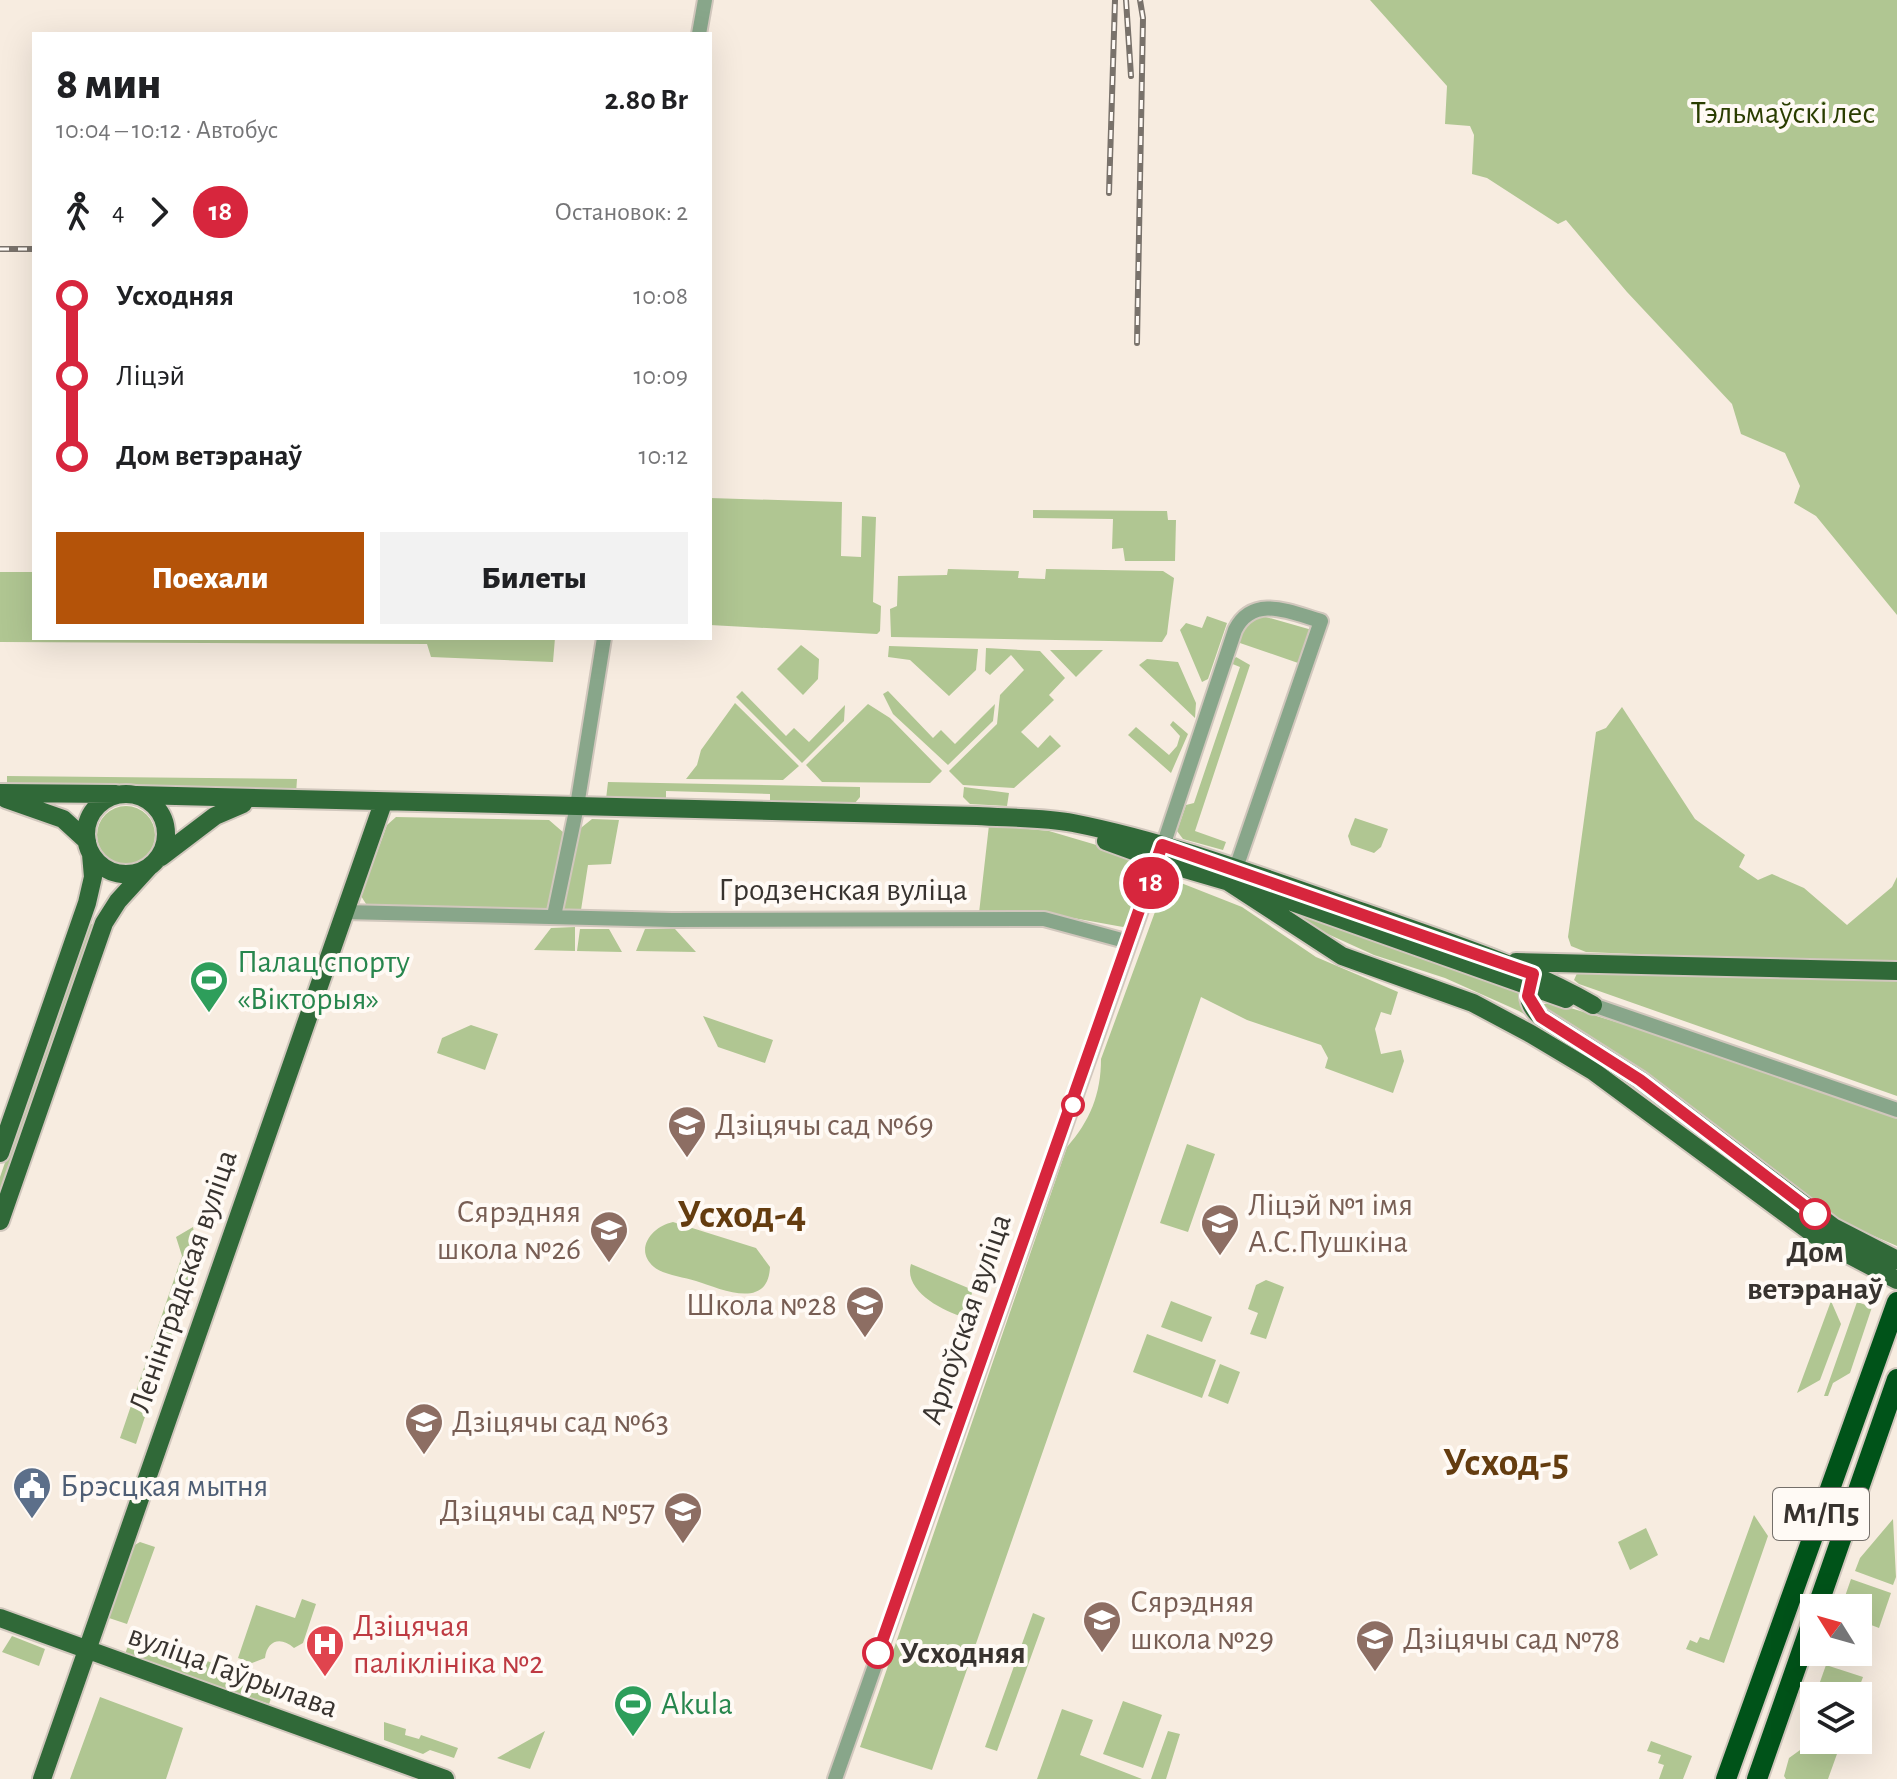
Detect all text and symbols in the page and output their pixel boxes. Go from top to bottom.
text: 8 мин [56,63,162,107]
text: 2.80 Br [604,85,688,115]
park label: Тэльмаўскі лес [1691,97,1875,129]
text: 10:04 – 10:12 · Автобус [56,117,278,143]
icon: walk [56,190,100,234]
icon: forward [137,190,181,234]
text: 18 [209,198,232,226]
text: 4 [112,199,125,225]
text: Остановок: 2 [554,199,688,225]
text: Усходняя [116,281,234,311]
text: 10:08 [633,283,688,309]
text: Ліцэй [116,361,185,391]
text: 10:09 [633,363,688,389]
text: Дом ветэранаў [116,441,302,471]
text: 10:12 [639,443,688,469]
button: Поехали [56,532,364,624]
button: Билеты [380,532,688,624]
line badge: 18 [1115,857,1187,909]
text: 18 [1139,869,1163,897]
street label: Гродзенская вуліца [718,874,968,906]
place label: Палац спорту «Вікторыя» [237,946,410,1015]
sports icon: Палац спорту «Вікторыя» [188,959,230,1014]
unlabelled marker [1062,1094,1084,1116]
school or university icon: Дзіцячы сад №69 [666,1104,708,1159]
place label: Дзіцячы сад №69 [715,1109,934,1141]
street label: Ленінградская вуліца [123,1146,243,1416]
place label: Ліцэй №1 імя А.С.Пушкіна [1248,1189,1413,1258]
district label: Усход-4 [678,1195,806,1235]
place label: Сярэдняя школа №26 [437,1196,581,1265]
marker: Дом ветэранаў [1800,1199,1830,1229]
school or university icon: Ліцэй №1 імя А.С.Пушкіна [1199,1202,1241,1257]
school or university icon: Сярэдняя школа №26 [588,1209,630,1264]
street label: Арлоўская вуліца [915,1210,1017,1428]
place label: Дом ветэранаў [1747,1236,1884,1305]
school or university icon: Школа №28 [844,1284,886,1339]
place label: Школа №28 [686,1289,837,1321]
school or university icon: Дзіцячы сад №63 [403,1401,445,1456]
place label: Дзіцячы сад №63 [452,1406,669,1438]
district label: Усход-5 [1443,1443,1569,1483]
public building icon: Брэсцкая мытня [11,1465,53,1520]
place label: Брэсцкая мытня [60,1470,268,1502]
road number: М1/П5 [1773,1488,1869,1540]
school or university icon: Дзіцячы сад №57 [662,1490,704,1545]
place label: Дзіцячы сад №57 [440,1495,655,1527]
place label: Сярэдняя школа №29 [1130,1586,1274,1655]
north arrow [1800,1594,1872,1666]
map controls [1800,1594,1872,1754]
school or university icon: Сярэдняя школа №29 [1081,1599,1123,1654]
place label: Дзіцячая паліклініка №2 [353,1610,544,1679]
street label: вуліца Гаўрылава [124,1618,342,1724]
school or university icon: Дзіцячы сад №78 [1354,1618,1396,1673]
hospital icon: Дзіцячая паліклініка №2 [304,1623,346,1678]
place label: Дзіцячы сад №78 [1403,1623,1620,1655]
place label: Усходняя [900,1637,1026,1669]
marker: Усходняя [863,1638,893,1668]
button: layers [1800,1682,1872,1754]
sports icon: Akula [612,1683,654,1738]
place label: Akula [661,1688,733,1720]

